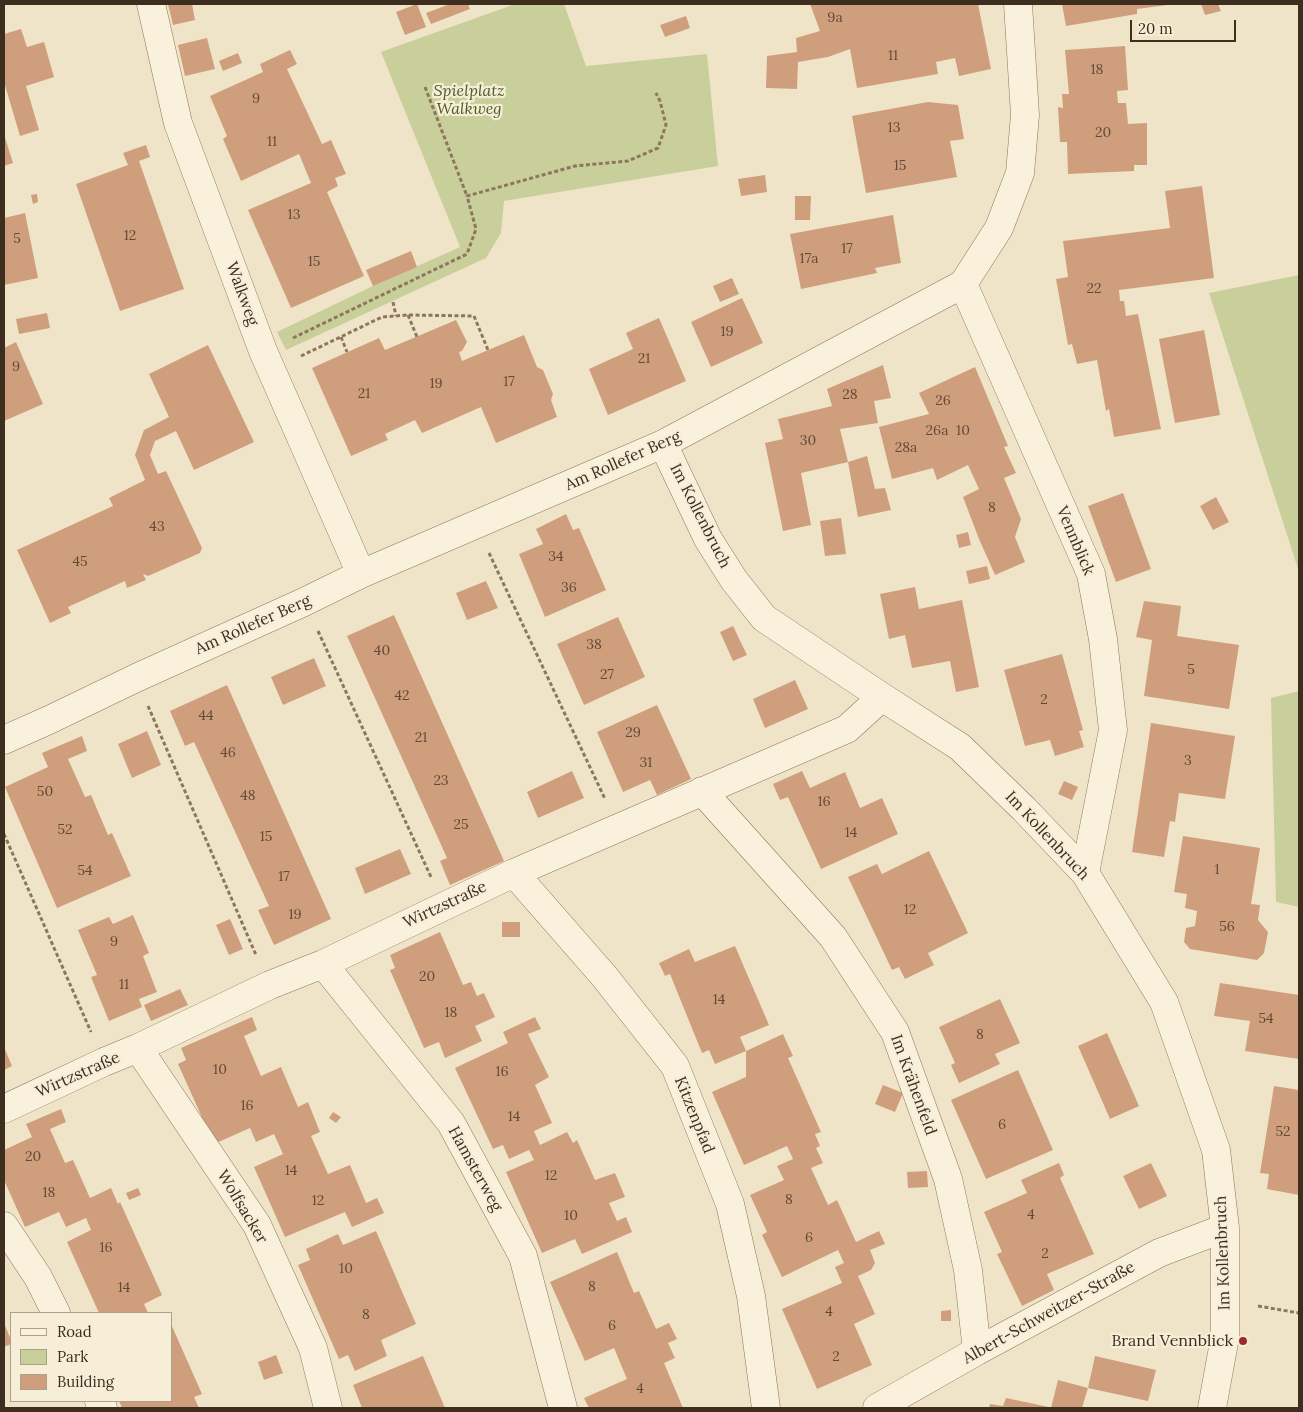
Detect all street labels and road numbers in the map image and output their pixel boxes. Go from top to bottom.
street label: Walkweg [222,259,262,329]
street label: Am Rollefer Berg [562,427,684,495]
street label: Im Kollenbruch [665,461,735,571]
street label: Vennblick [1052,504,1098,578]
street label: Am Rollefer Berg [192,591,314,659]
street label: Im Kollenbruch [1001,787,1093,885]
street label: Wirtzstraße [400,877,490,933]
street label: Im Krähenfeld [886,1032,940,1138]
street label: Wirtzstraße [33,1048,123,1102]
street label: Kitzenpfad [670,1074,718,1156]
street label: Hamsterweg [444,1123,506,1215]
street label: Wolfsacker [212,1167,272,1247]
street label: Im Kollenbruch [1211,1195,1235,1311]
street label: Albert-Schweitzer-Straße [960,1258,1138,1368]

